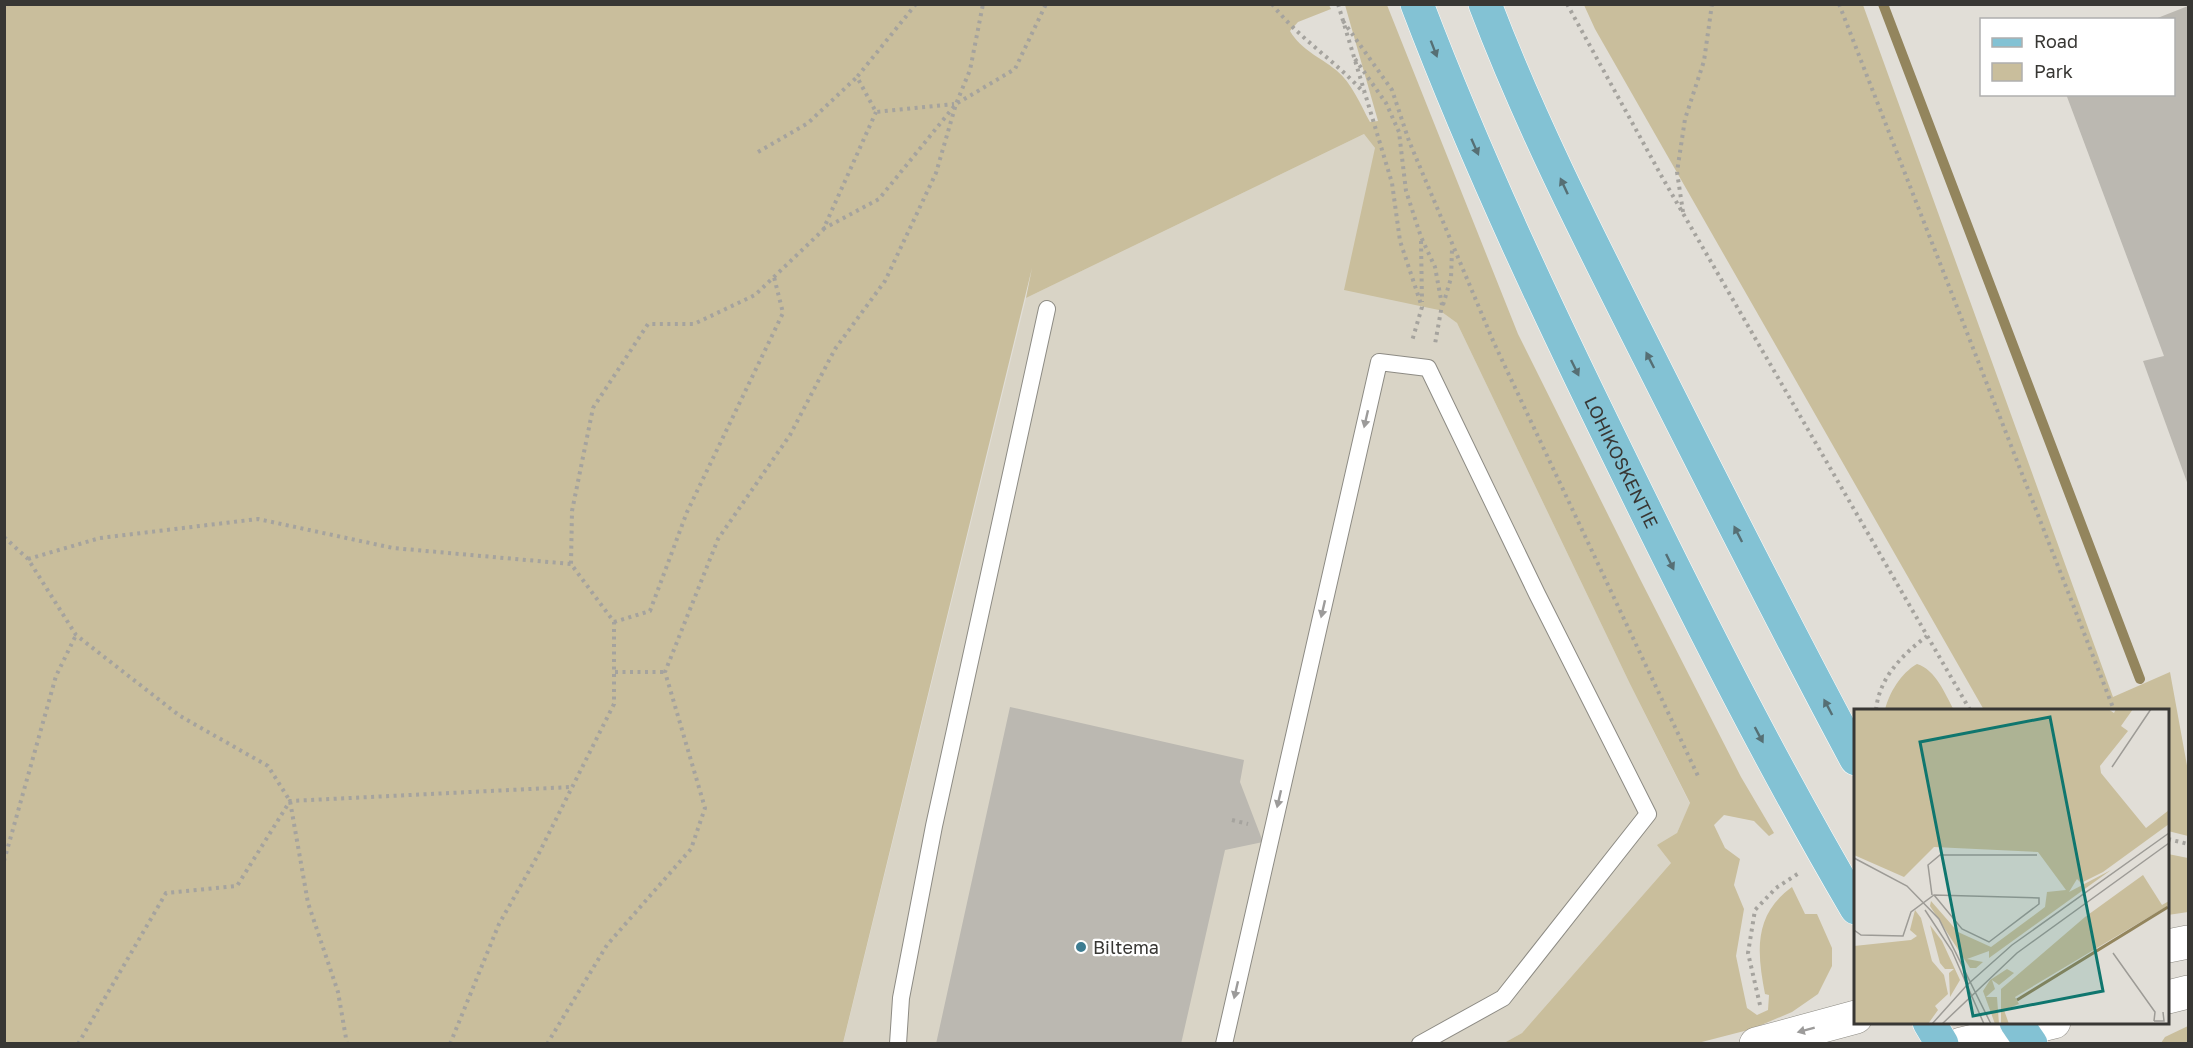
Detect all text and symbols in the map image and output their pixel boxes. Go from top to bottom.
legend [1980,18,2175,96]
text: Road [2034,30,2078,52]
one-way arrow [1430,40,1439,58]
text: Park [2034,60,2073,82]
one-way arrow [1470,138,1479,155]
one-way arrow [1559,177,1568,194]
one-way arrow [1646,352,1655,369]
one-way arrow [1570,359,1580,376]
street label: LOHIKOSKENTIE [1580,393,1663,532]
one-way arrow [1361,410,1370,429]
one-way arrow [1733,526,1743,543]
one-way arrow [1666,553,1675,570]
one-way arrow [1317,600,1327,619]
one-way arrow [1823,699,1833,716]
inset map [1854,709,2169,1024]
one-way arrow [1754,727,1764,744]
one-way arrow [1274,790,1284,809]
place label: Biltema [1093,936,1159,958]
marker: Biltema [1074,940,1088,954]
one-way arrow [1230,980,1240,999]
one-way arrow [1796,1026,1815,1036]

